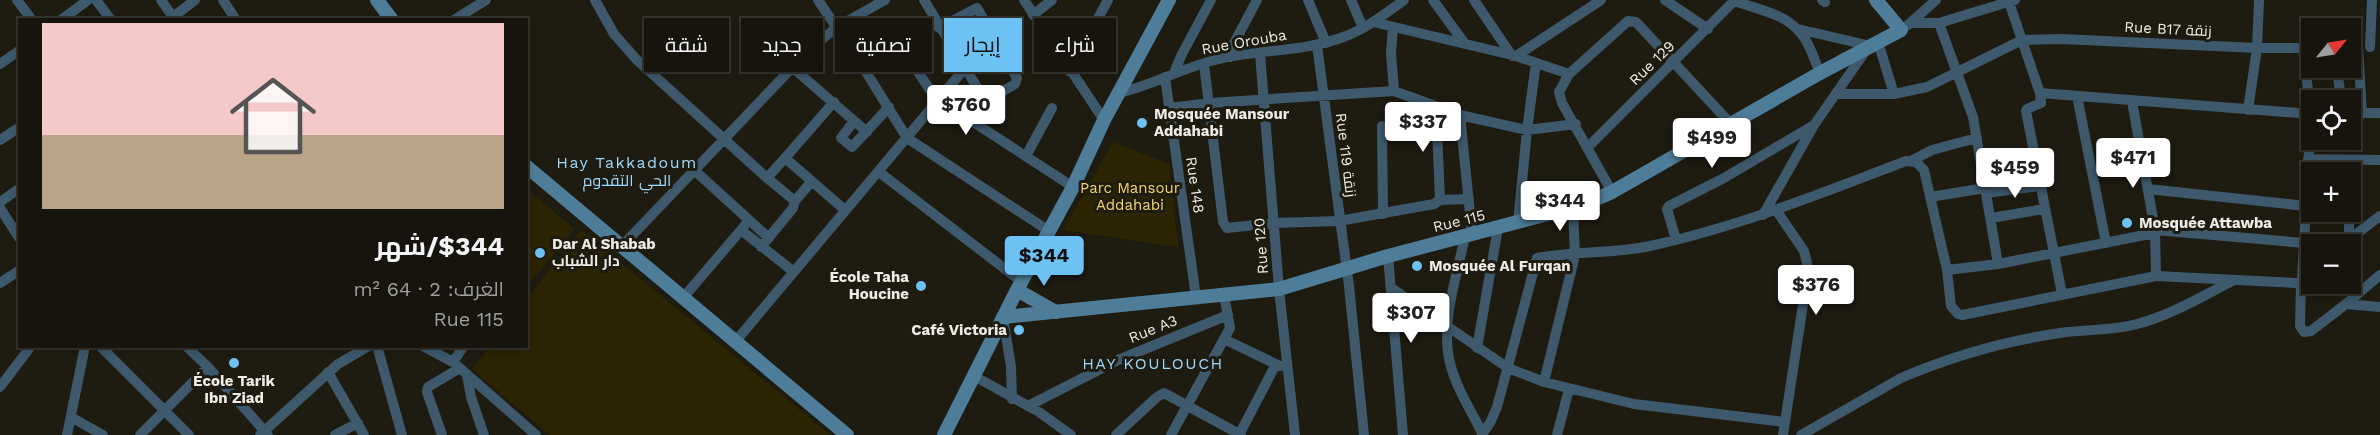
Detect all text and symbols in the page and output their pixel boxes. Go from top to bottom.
chip: شقة [644,18,729,72]
chip: جديد [741,18,823,72]
chip: تصفية [835,18,932,72]
chip: إيجار [944,18,1022,72]
chip: شراء [1034,18,1116,72]
street label: Rue B17 زنقة [2124,18,2212,40]
north arrow [2301,18,2361,78]
map controls [2301,18,2361,294]
street label: Rue Orouba [1200,26,1288,58]
street label: Rue 129 [1625,37,1679,89]
icon: home [219,62,327,170]
pin: $760 [930,85,1002,136]
button: locate [2301,90,2361,150]
text: $760 [941,92,991,116]
pin: $337 [1387,102,1459,153]
place label: Mosquée Mansour Addahabi [1154,105,1290,140]
text: $337 [1399,109,1447,133]
street label: Rue 119 زنقة [1332,112,1360,198]
marker: Mosquée Mansour Addahabi [1135,116,1149,130]
pin: $499 [1676,118,1748,169]
text: $499 [1687,125,1737,149]
pin: $471 [2097,138,2169,189]
text: $471 [2110,145,2156,169]
pin: $459 [1979,148,2051,199]
district label: Hay Takkadoum الحي التقدوم [556,153,698,194]
text: $459 [1990,155,2040,179]
street label: Rue 148 [1182,156,1208,214]
button: + [2301,162,2361,222]
park label: Parc Mansour Addahabi [1080,179,1180,214]
pin: $344 [1524,181,1596,232]
text: $344 [1535,188,1585,212]
street label: Rue 115 [1431,206,1487,236]
place label: Mosquée Attawba [2139,214,2272,232]
marker: Mosquée Attawba [2120,216,2134,230]
street label: Rue 120 [1250,217,1272,275]
text: $344/شهر [375,231,504,261]
button: − [2301,234,2361,294]
place label: Dar Al Shabab دار الشباب [552,235,656,270]
pin: $344 [1008,236,1080,287]
text: $344 [1019,243,1069,267]
marker: Dar Al Shabab دار الشباب [533,246,547,260]
place label: Mosquée Al Furqan [1429,257,1571,275]
marker: Mosquée Al Furqan [1410,259,1424,273]
pin: $376 [1780,265,1852,316]
place label: École Taha Houcine [829,268,909,303]
text: $376 [1792,272,1840,296]
text: الغرف: 2 · 64 m² [354,277,504,301]
marker: École Taha Houcine [914,279,928,293]
pin: $307 [1375,293,1447,344]
text: $307 [1386,300,1436,324]
text: Rue 115 [433,307,504,331]
street label: Rue A3 [1126,311,1180,347]
place label: Café Victoria [911,321,1007,339]
marker: Café Victoria [1012,323,1026,337]
district label: HAY KOULOUCH [1082,354,1224,373]
marker: École Tarik Ibn Ziad [227,356,241,370]
place label: École Tarik Ibn Ziad [193,372,276,407]

